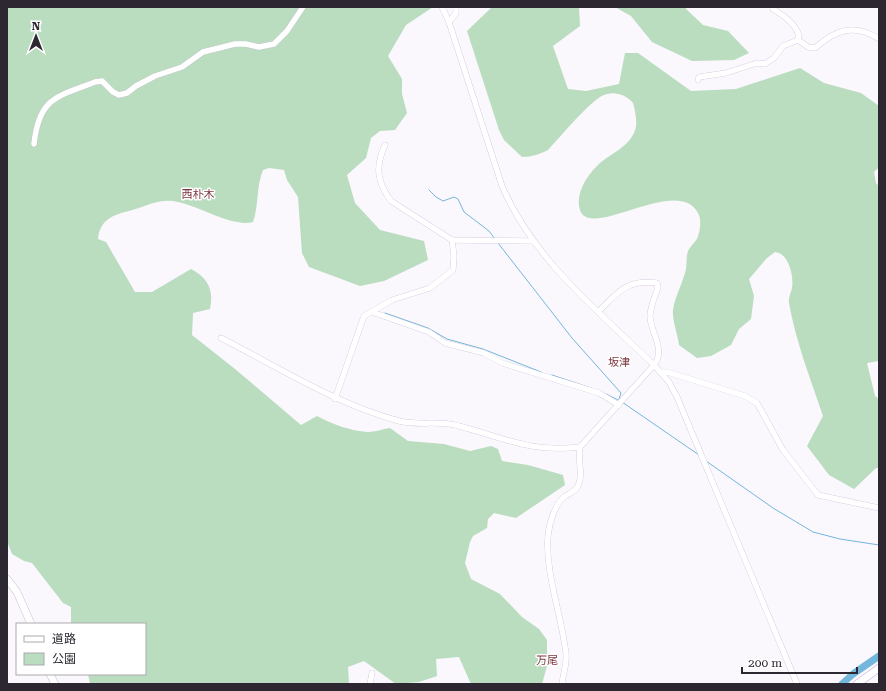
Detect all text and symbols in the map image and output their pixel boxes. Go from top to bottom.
north arrow [16,16,56,56]
text: N [32,20,41,33]
district label: 西朴木 [182,188,215,201]
district label: 坂津 [608,356,630,369]
legend [16,623,146,675]
text: 道路 [52,632,76,646]
scale bar [742,649,857,675]
text: 公園 [52,652,76,666]
district label: 万尾 [536,654,558,667]
text: 200 m [748,656,782,670]

